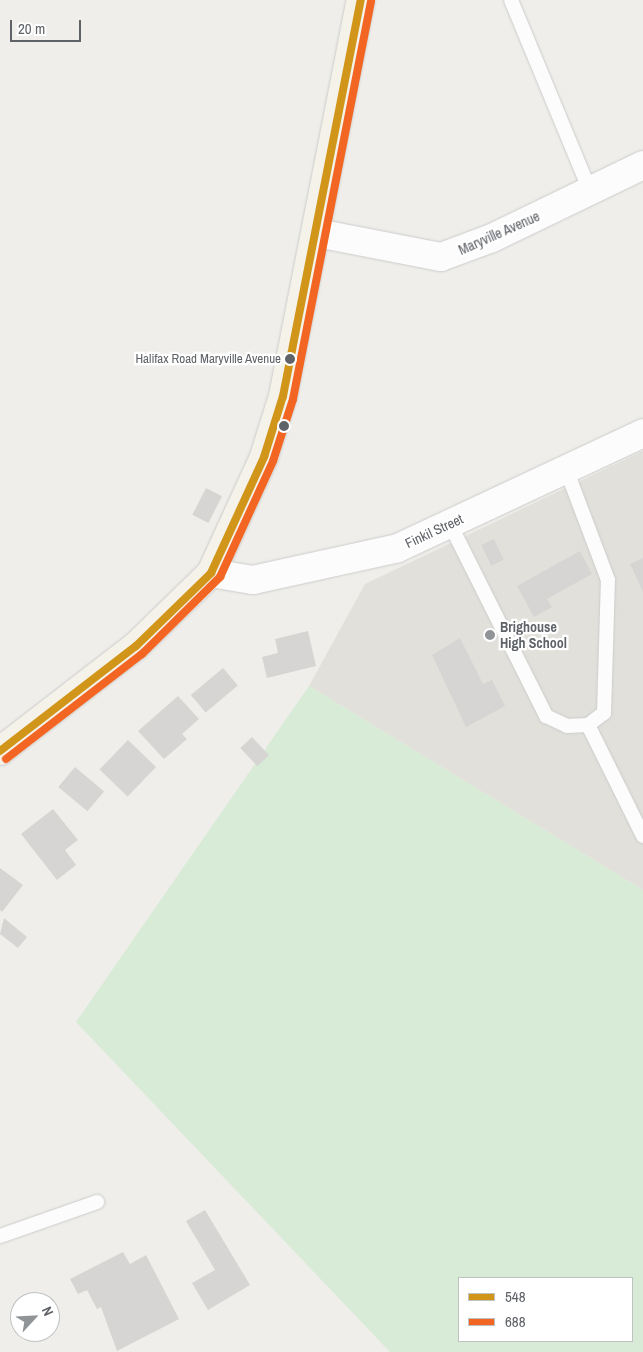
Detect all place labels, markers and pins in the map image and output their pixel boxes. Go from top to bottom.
place label: Halifax Road Maryville Avenue [135,351,281,367]
marker: Halifax Road Maryville Avenue [285,354,295,364]
unlabelled marker [279,421,289,431]
place label: Brighouse High School [500,619,567,652]
marker: Brighouse High School [484,629,496,641]

